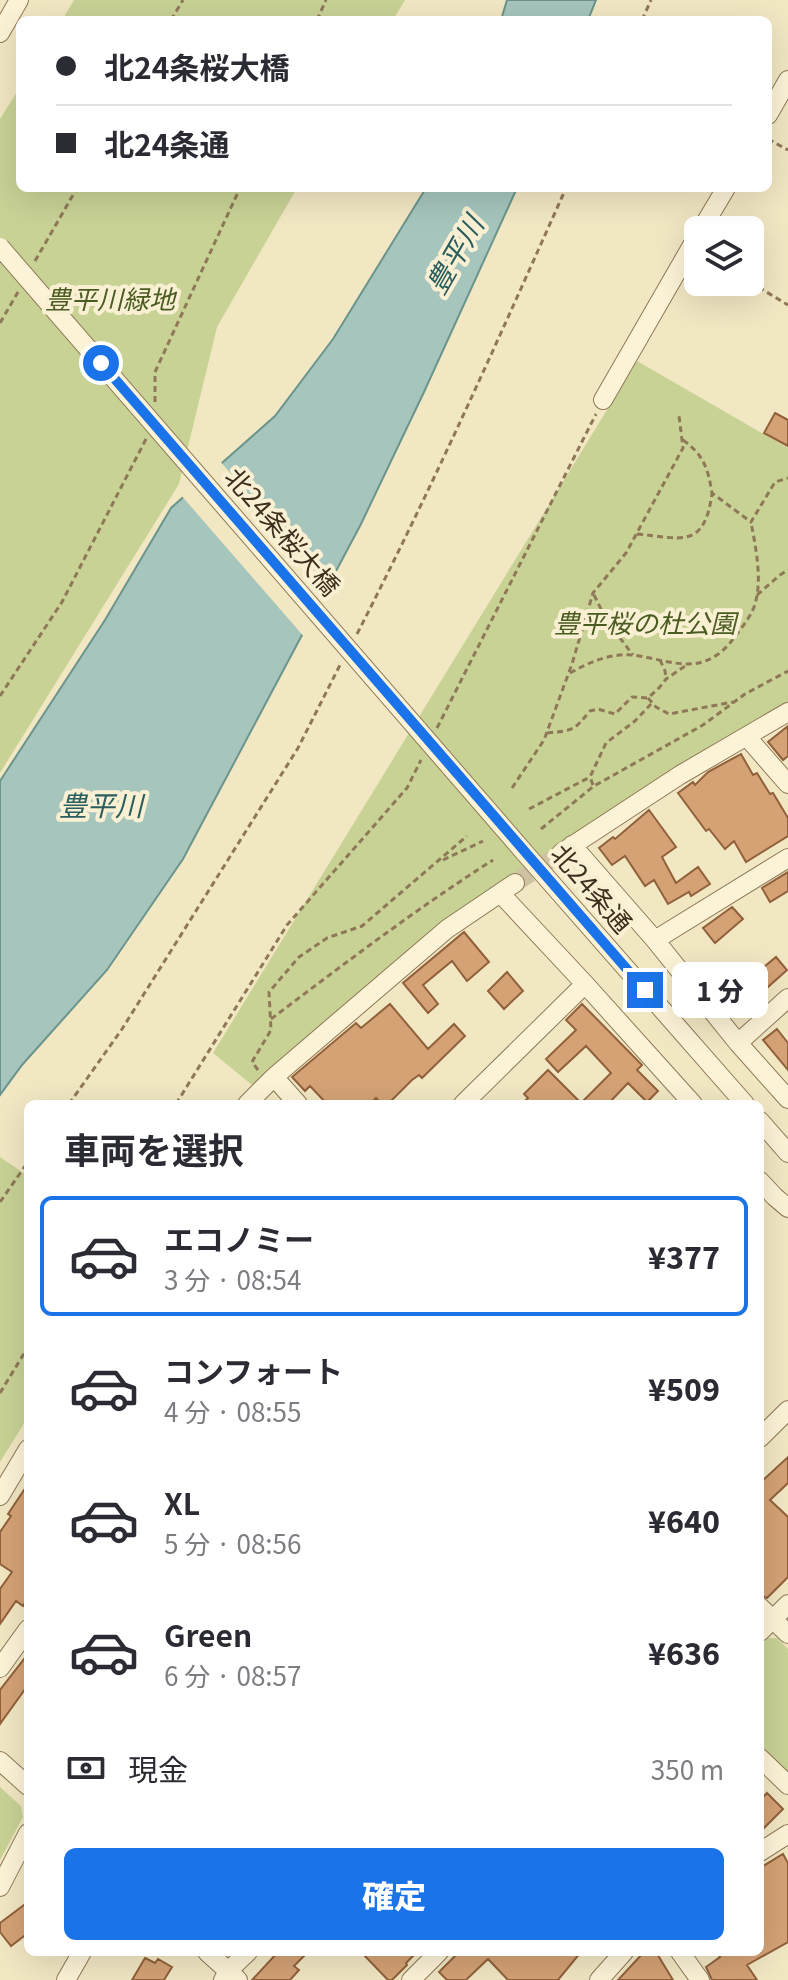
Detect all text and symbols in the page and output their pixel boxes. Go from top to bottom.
text: 北24条桜大橋 [104,44,289,88]
text: 北24条通 [104,121,229,165]
water label: 豊平川 [415,205,493,300]
map controls [684,216,764,296]
button: layers [684,216,764,296]
park label: 豊平川緑地 [45,279,178,316]
route start [83,345,119,381]
street label: 北24条桜大橋 [218,458,350,602]
park label: 豊平桜の杜公園 [554,603,740,640]
water label: 豊平川 [59,784,146,824]
street label: 北24条通 [544,835,642,940]
callout: 1 分 [673,962,769,1018]
text: 1 分 [696,971,744,1008]
route end [627,972,663,1008]
text: 車両を選択 [64,1122,244,1174]
text: エコノミー [164,1216,314,1260]
icon: car [68,1220,140,1292]
text: ¥377 [648,1234,720,1278]
text: 3 分 · 08:54 [164,1260,301,1297]
text: コンフォート [164,1348,343,1392]
icon: car [68,1352,140,1424]
text: ¥509 [648,1366,720,1410]
text: 4 分 · 08:55 [164,1392,301,1429]
text: XL [164,1480,200,1524]
icon: car [68,1484,140,1556]
text: ¥640 [648,1498,720,1542]
text: 5 分 · 08:56 [164,1524,301,1561]
text: Green [164,1612,252,1656]
icon: car [68,1616,140,1688]
text: ¥636 [648,1630,720,1674]
text: 6 分 · 08:57 [164,1656,301,1693]
icon: cash [64,1746,108,1790]
text: 現金 [128,1746,188,1790]
text: 350 m [651,1750,724,1787]
button: 確定 [64,1848,724,1940]

